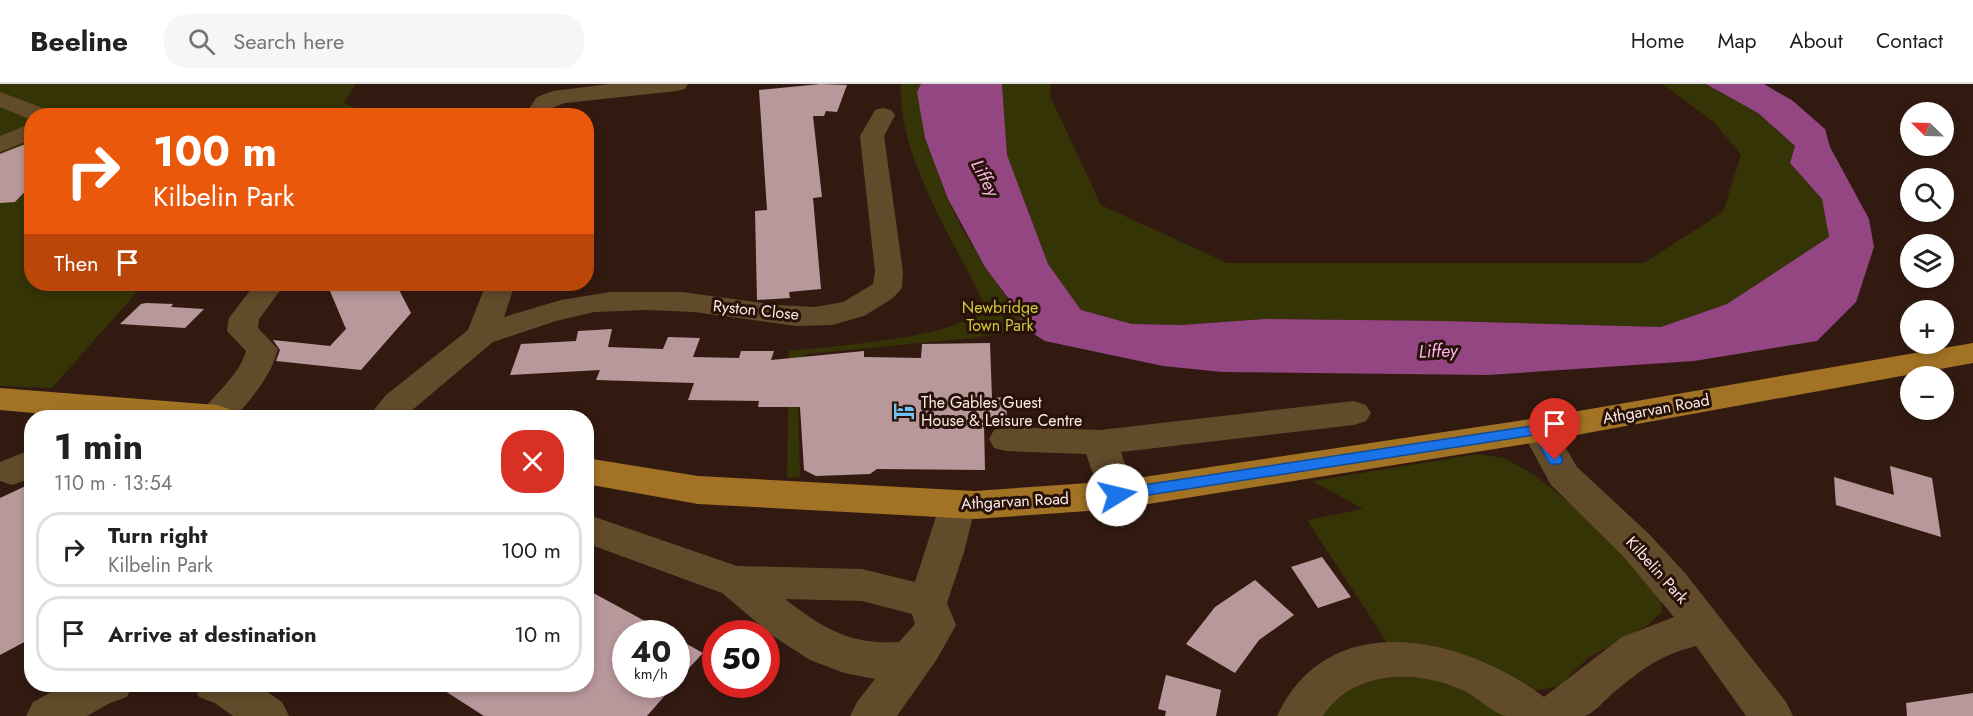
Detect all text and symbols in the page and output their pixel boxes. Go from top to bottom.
search box [164,14,584,68]
text: Beeline [30,21,128,62]
icon: search [185,25,218,58]
text: Search here [233,25,344,57]
text: Home [1631,26,1684,56]
text: Map [1717,26,1757,56]
text: About [1790,26,1843,56]
text: Contact [1876,26,1943,56]
north arrow [1900,102,1954,156]
map controls [1900,102,1954,420]
text: 100 m [153,121,277,182]
icon: right [54,132,132,210]
water label: Liffey [964,155,1006,202]
button: search [1900,168,1954,222]
text: Kilbelin Park [153,177,294,216]
button: layers [1900,234,1954,288]
icon: arrive [111,246,144,279]
text: Then [54,247,99,279]
street label: Ryston Close [712,294,800,326]
park label: Newbridge Town Park [962,296,1038,337]
button: + [1900,300,1954,354]
water label: Liffey [1418,337,1459,365]
button: − [1900,366,1954,420]
street label: Athgarvan Road [1601,388,1711,430]
place label: The Gables Guest House & Leisure Centre [921,391,1082,432]
pin [1529,398,1580,460]
hotel icon: The Gables Guest House & Leisure Centre [892,399,916,423]
icon: arrive [1538,407,1571,440]
text: 1 min [54,420,143,472]
button: close [501,430,564,493]
position arrow [1085,463,1149,527]
text: 110 m · 13:54 [54,469,172,498]
street label: Athgarvan Road [960,487,1070,515]
text: Turn right [108,519,208,551]
street label: Kilbelin Park [1620,531,1694,610]
icon: right [57,533,90,566]
text: 100 m [501,534,561,566]
text: Kilbelin Park [108,551,213,580]
icon: arrive [57,617,90,650]
text: Arrive at destination [108,618,317,650]
text: 10 m [514,618,561,650]
speed limit sign: 50 [702,620,780,698]
text: 40 [631,630,671,673]
text: km/h [634,663,668,685]

